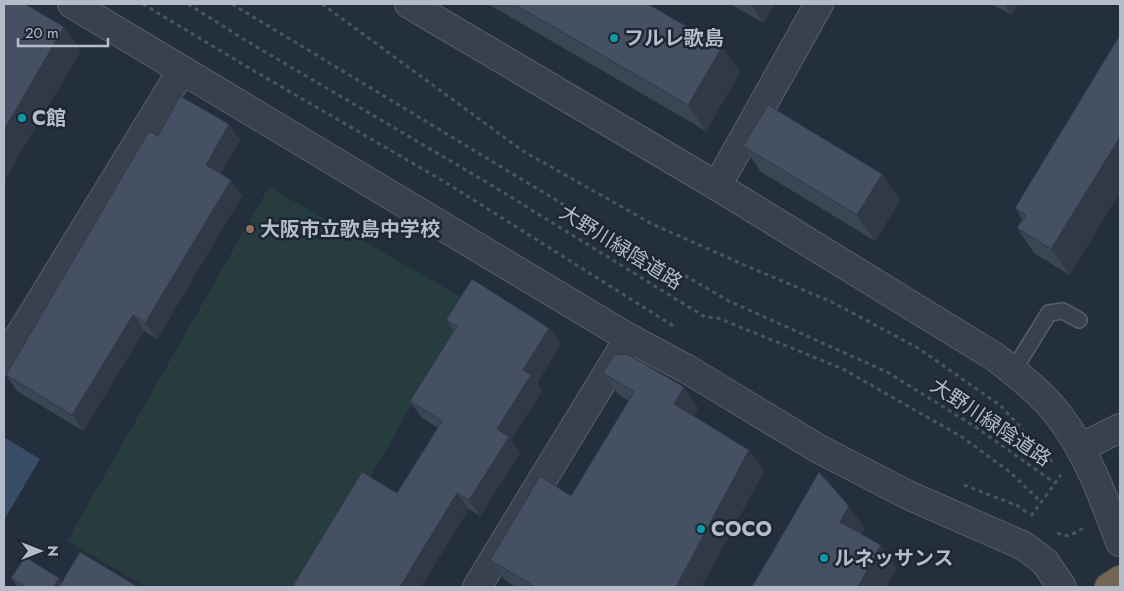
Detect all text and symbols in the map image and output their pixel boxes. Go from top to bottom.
scale bar [18,15,108,47]
text: 20 m [25,22,59,44]
place label: フルレ歌島 [624,24,724,53]
marker: フルレ歌島 [608,32,620,44]
place label: C館 [32,104,66,133]
marker: C館 [16,112,28,124]
street label: 大野川緑陰道路 [554,198,688,297]
place label: 大阪市立歌島中学校 [260,215,440,244]
marker: 大阪市立歌島中学校 [244,223,256,235]
street label: 大野川緑陰道路 [925,371,1057,474]
place label: COCO [711,515,772,544]
marker: COCO [695,523,707,535]
north arrow [15,526,65,576]
place label: ルネッサンス [834,544,954,573]
text: N [43,545,63,557]
marker: ルネッサンス [818,552,830,564]

